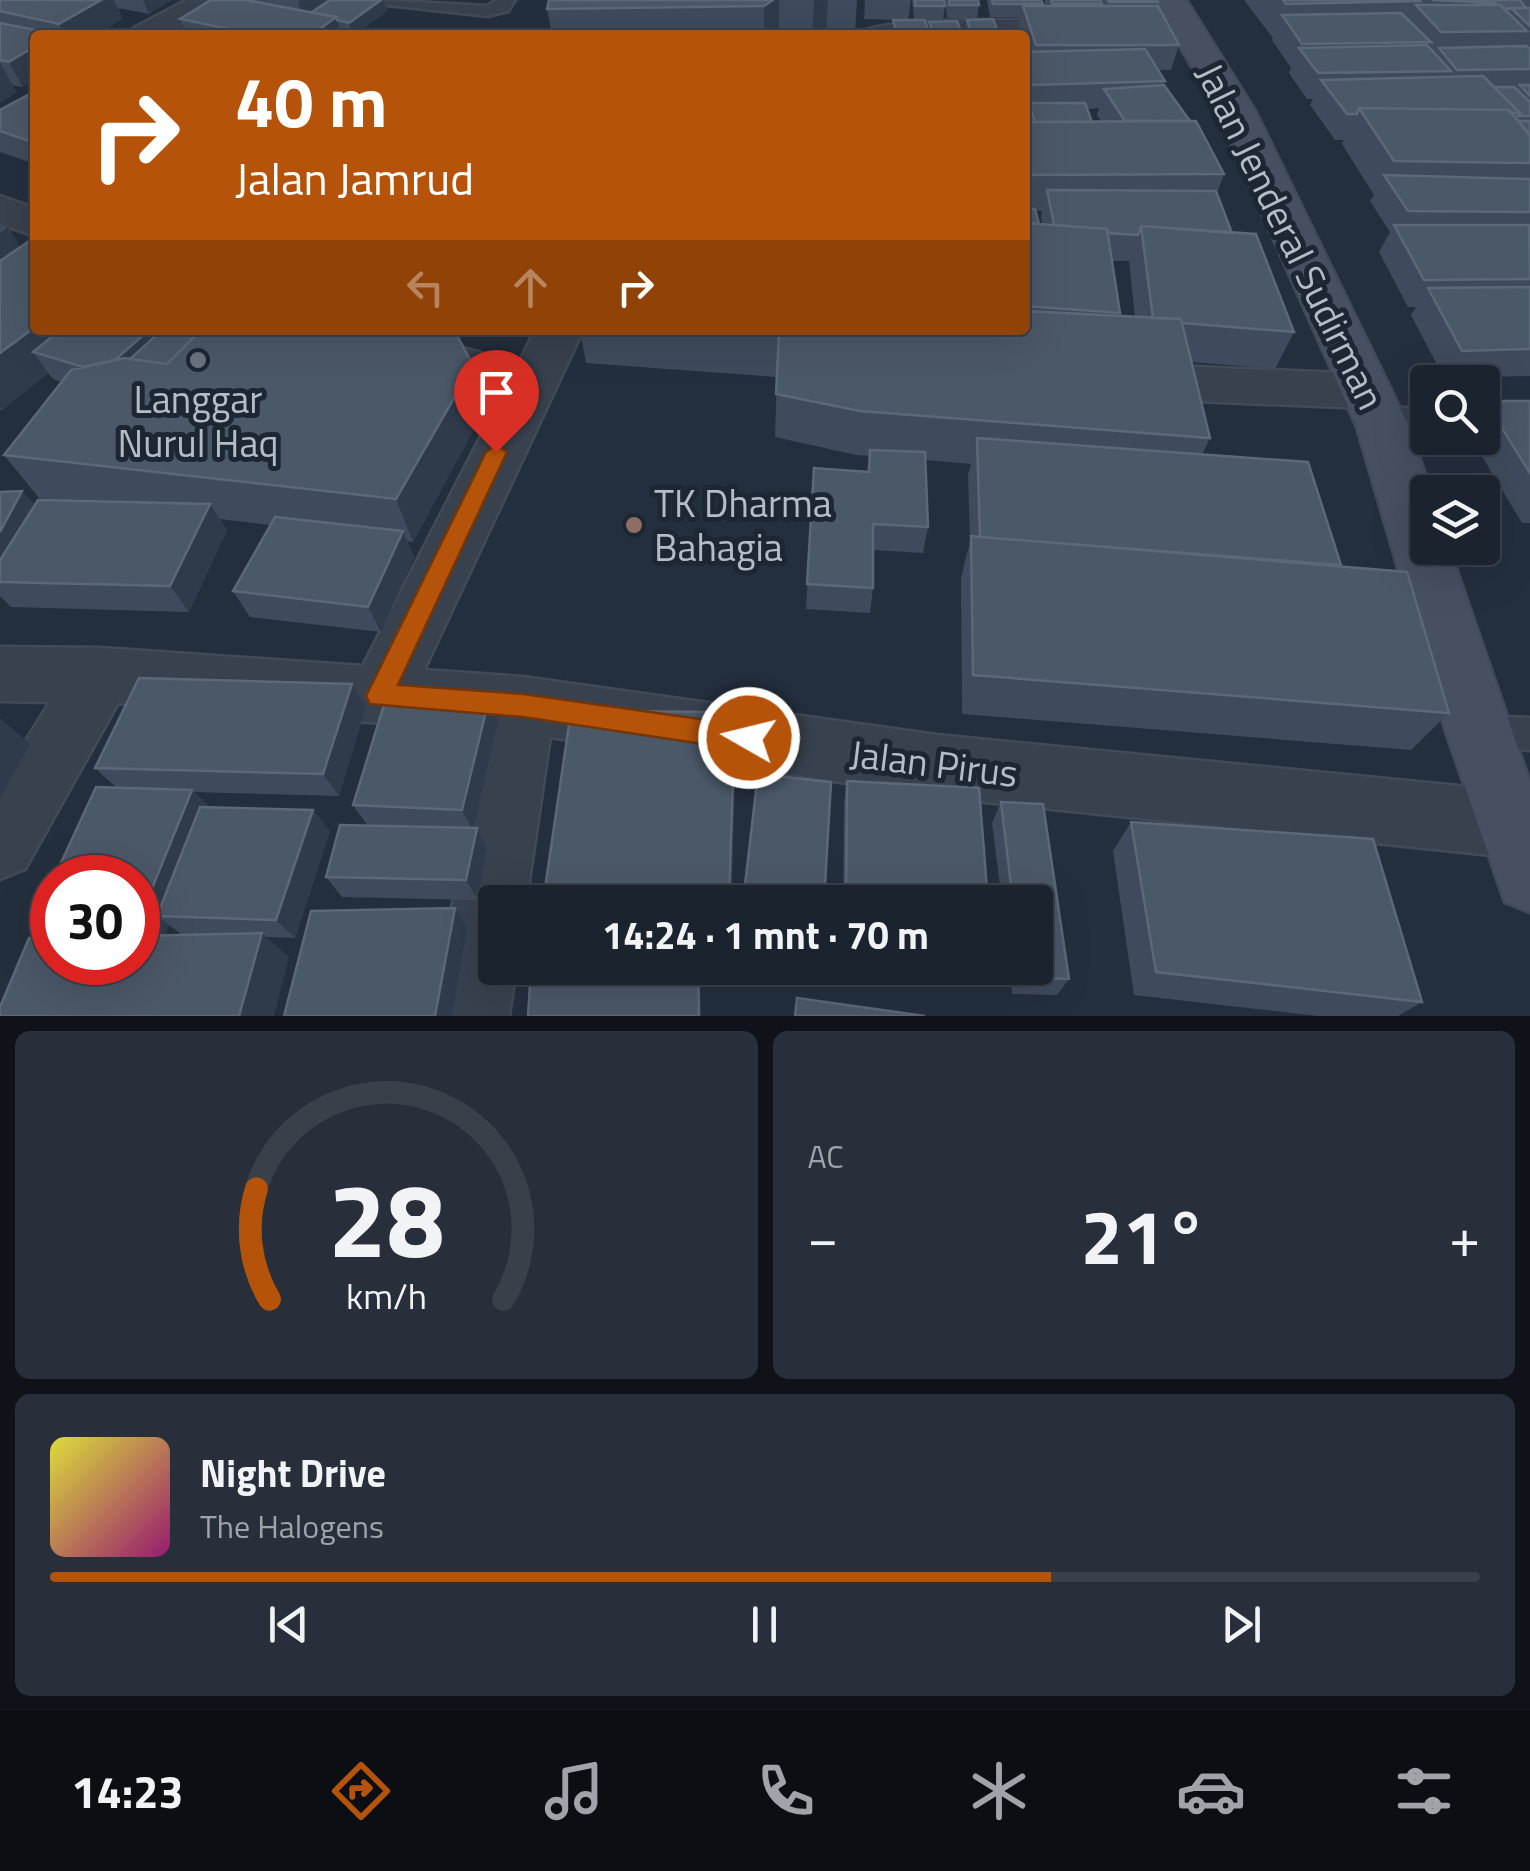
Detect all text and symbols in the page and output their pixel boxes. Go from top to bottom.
text: 40 m [235,48,388,154]
street label: Jalan Jenderal Sudirman [1182,53,1400,419]
icon: right [70,70,200,200]
text: Jalan Jamrud [235,144,474,212]
icon: left [398,260,453,315]
icon: ahead [503,260,558,315]
icon: right [608,260,663,315]
marker: Langgar Nurul Haq [187,349,209,371]
pin [454,350,539,453]
icon: arrive [469,365,524,420]
map controls [1410,365,1500,565]
button: search [1410,365,1500,455]
place label: Langgar Nurul Haq [117,370,279,472]
place label: TK Dharma Bahagia [654,474,832,576]
button: layers [1410,475,1500,565]
marker: TK Dharma Bahagia [623,514,645,536]
position arrow [697,686,801,790]
street label: Jalan Pirus [847,724,1021,802]
speed limit sign: 30 [30,855,160,985]
text: 14:24 · 1 mnt · 70 m [602,906,929,964]
text: AC [808,1132,844,1180]
text: 28 [328,1139,444,1297]
text: 21° [1081,1179,1207,1293]
text: − [808,1195,838,1278]
text: + [1449,1195,1480,1278]
text: km/h [346,1268,427,1323]
text: Night Drive [200,1444,386,1502]
text: The Halogens [200,1502,384,1550]
icon: previous [261,1597,316,1652]
icon: pause [737,1597,792,1652]
icon: next [1214,1597,1269,1652]
icon: directions [326,1756,396,1826]
icon: music [539,1756,609,1826]
icon: phone [751,1756,821,1826]
icon: climate [964,1756,1034,1826]
icon: car [1176,1756,1246,1826]
icon: filters [1389,1756,1459,1826]
text: 14:23 [71,1757,184,1825]

